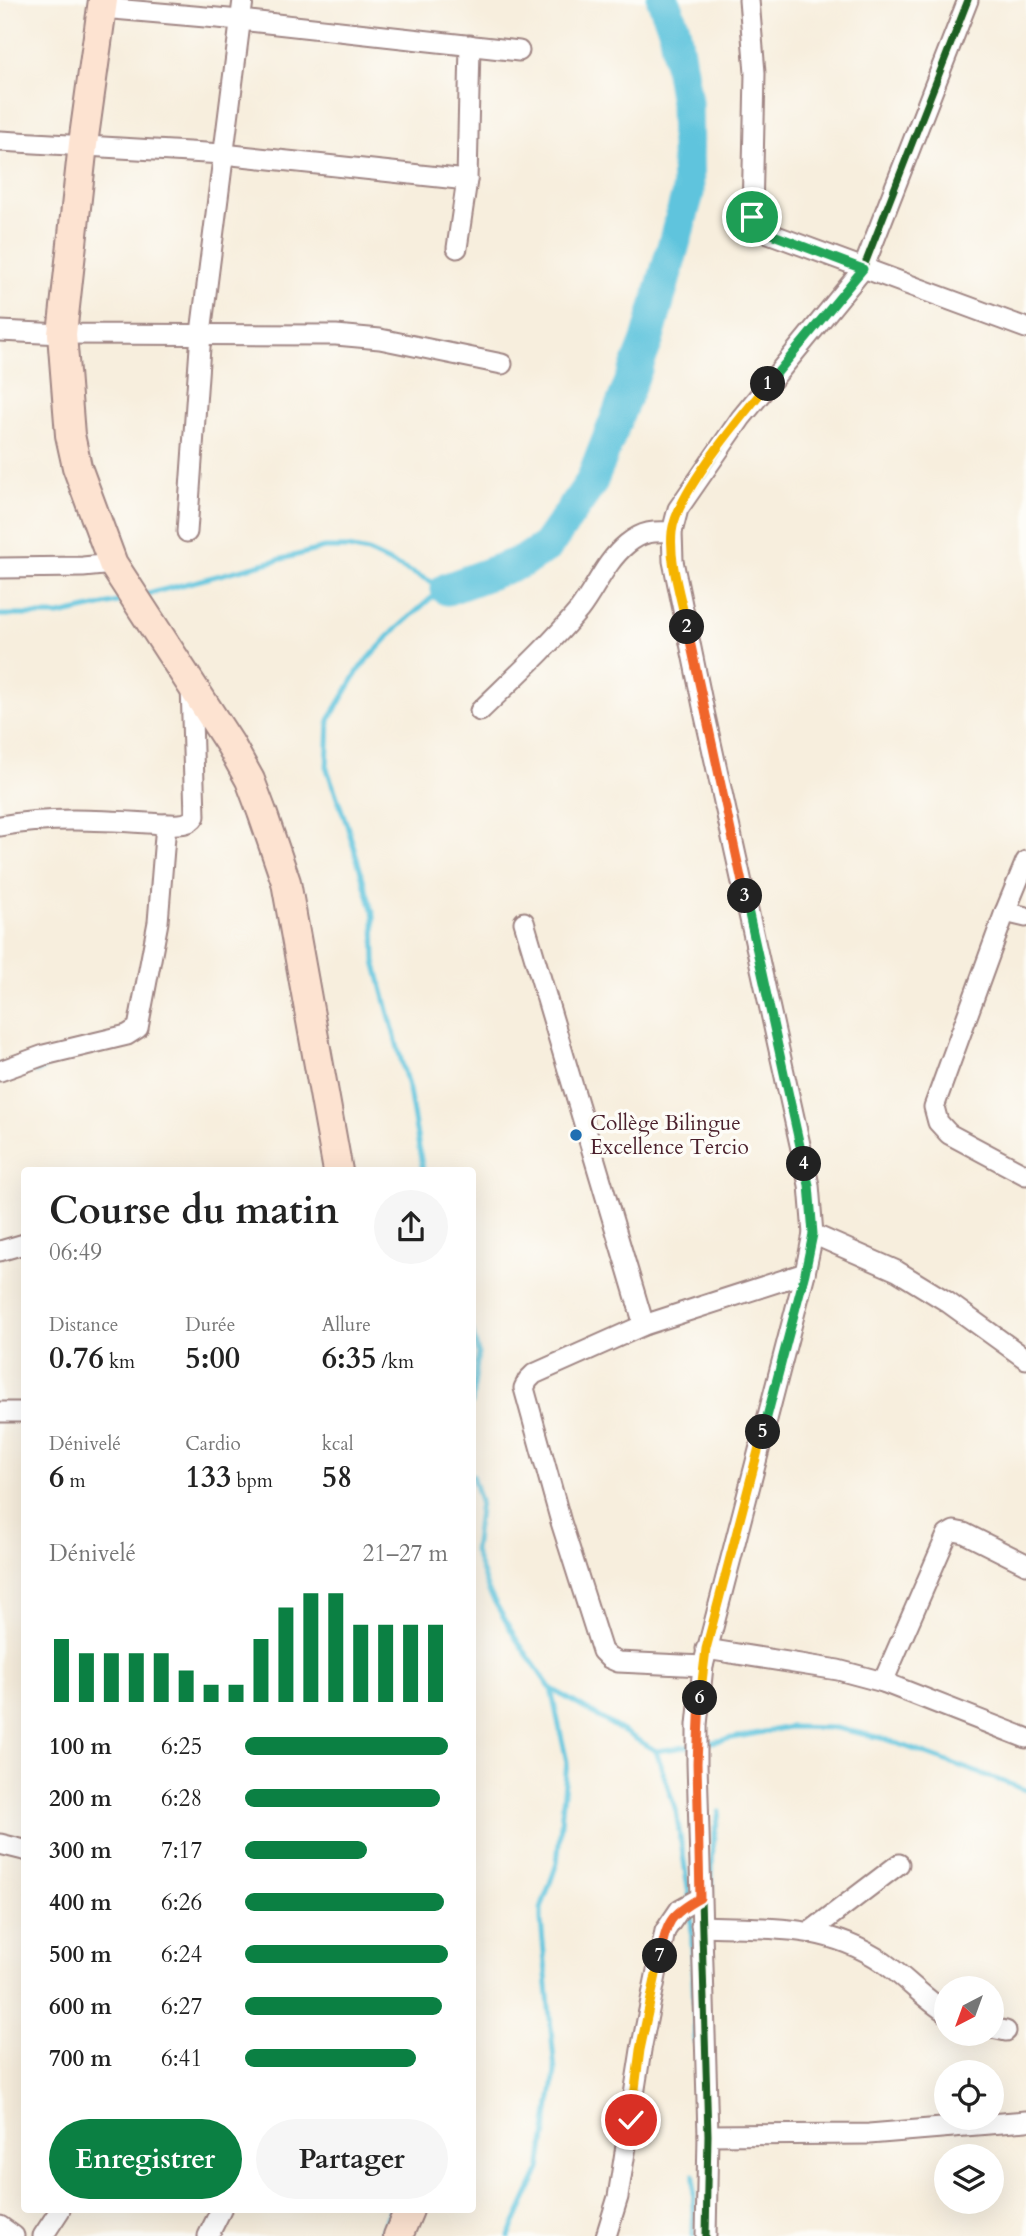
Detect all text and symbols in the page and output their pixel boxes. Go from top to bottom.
pin [722,187,782,247]
icon: arrive [733,198,771,236]
pin: 1 [750,366,786,402]
text: 1 [763,370,772,396]
pin: 2 [670,610,704,644]
text: 2 [682,613,691,639]
pin: 3 [728,878,762,914]
text: 3 [740,882,749,908]
place label: Collège Bilingue Excellence Tercio [590,1109,749,1162]
marker: Collège Bilingue Excellence Tercio [568,1127,584,1143]
pin: 4 [786,1146,822,1182]
text: 4 [799,1150,808,1176]
text: Course du matin [49,1185,339,1237]
button: share [374,1190,448,1264]
text: 06:49 [49,1237,102,1268]
text: Distance [49,1312,118,1338]
text: Durée [185,1312,235,1338]
text: Allure [322,1312,371,1338]
text: 0.76 [49,1338,104,1379]
text: 5:00 [185,1338,240,1379]
text: 6:35 [322,1338,376,1379]
text: km [104,1349,135,1375]
text: /km [376,1349,414,1375]
pin: 5 [746,1414,780,1450]
text: 5 [758,1418,767,1444]
text: Dénivelé [49,1431,121,1457]
text: Cardio [185,1431,241,1457]
text: kcal [322,1431,354,1457]
text: 6 [49,1457,64,1498]
text: 133 [185,1457,231,1498]
text: 58 [322,1457,352,1498]
text: m [64,1468,86,1494]
text: bpm [231,1468,273,1494]
text: Dénivelé [49,1538,136,1569]
text: 21–27 m [363,1538,448,1569]
pin: 6 [682,1680,718,1716]
text: 6 [695,1684,704,1710]
text: 100 m [49,1731,112,1762]
text: 6:25 [161,1731,202,1762]
text: 200 m [49,1783,112,1814]
text: 6:28 [161,1783,202,1814]
text: 300 m [49,1835,112,1866]
text: 7:17 [161,1835,202,1866]
text: 400 m [49,1887,112,1918]
text: 6:26 [161,1887,202,1918]
pin: 7 [642,1938,678,1974]
text: 500 m [49,1939,112,1970]
text: 6:24 [161,1939,202,1970]
text: 7 [655,1942,664,1968]
north arrow [934,1976,1004,2046]
map controls [934,1976,1004,2214]
text: 600 m [49,1991,112,2022]
text: 6:27 [161,1991,202,2022]
text: 700 m [49,2043,112,2074]
text: 6:41 [161,2043,202,2074]
button: locate [934,2060,1004,2130]
pin [601,2090,661,2150]
icon: check [612,2101,650,2139]
button: Enregistrer [49,2119,242,2199]
button: Partager [256,2119,448,2199]
button: layers [934,2144,1004,2214]

